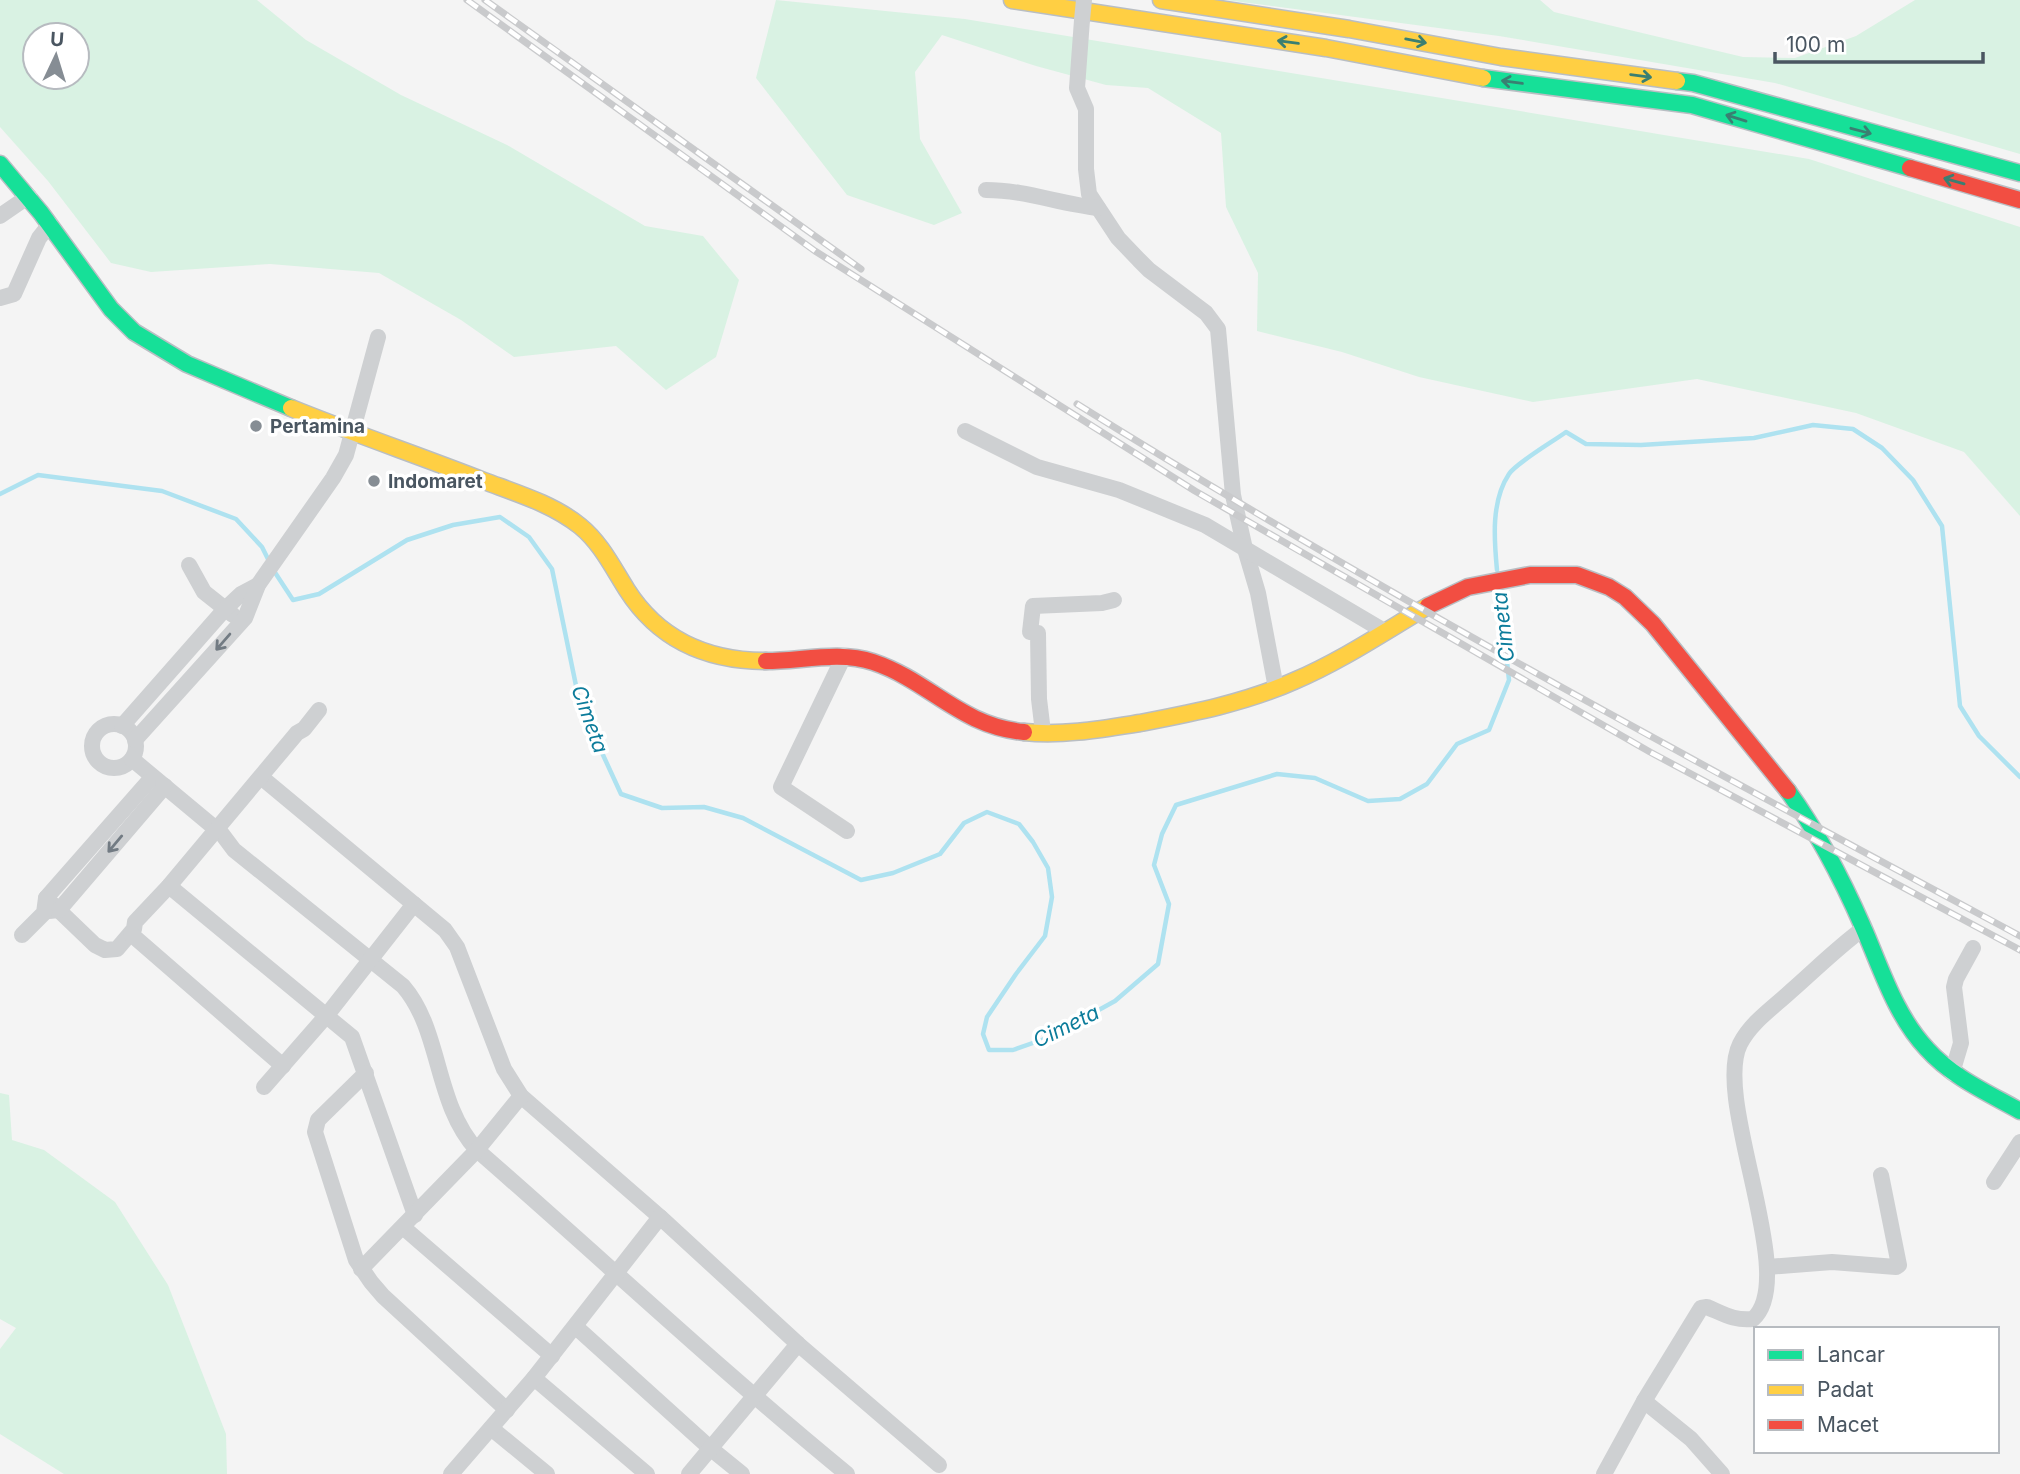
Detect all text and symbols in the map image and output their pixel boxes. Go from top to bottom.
north arrow [21,21,91,91]
scale bar [1775,21,1983,65]
text: U [49,28,65,51]
text: 100 m [1786,32,1845,57]
one-way arrow [1404,35,1427,48]
one-way arrow [1277,36,1300,49]
one-way arrow [1629,69,1652,82]
one-way arrow [1501,75,1524,88]
one-way arrow [1725,110,1747,123]
one-way arrow [1850,125,1872,138]
one-way arrow [1944,173,1966,186]
place label: Pertamina [270,415,365,438]
marker: Pertamina [248,418,264,434]
place label: Indomaret [388,470,483,493]
marker: Indomaret [366,473,382,489]
water label: Cimeta [1487,591,1519,663]
one-way arrow [215,633,231,651]
water label: Cimeta [566,682,614,756]
one-way arrow [107,835,123,853]
water label: Cimeta [1029,999,1103,1053]
legend [1754,1327,1999,1453]
text: Lancar [1817,1342,1885,1367]
text: Padat [1817,1377,1874,1402]
text: Macet [1817,1412,1879,1437]

